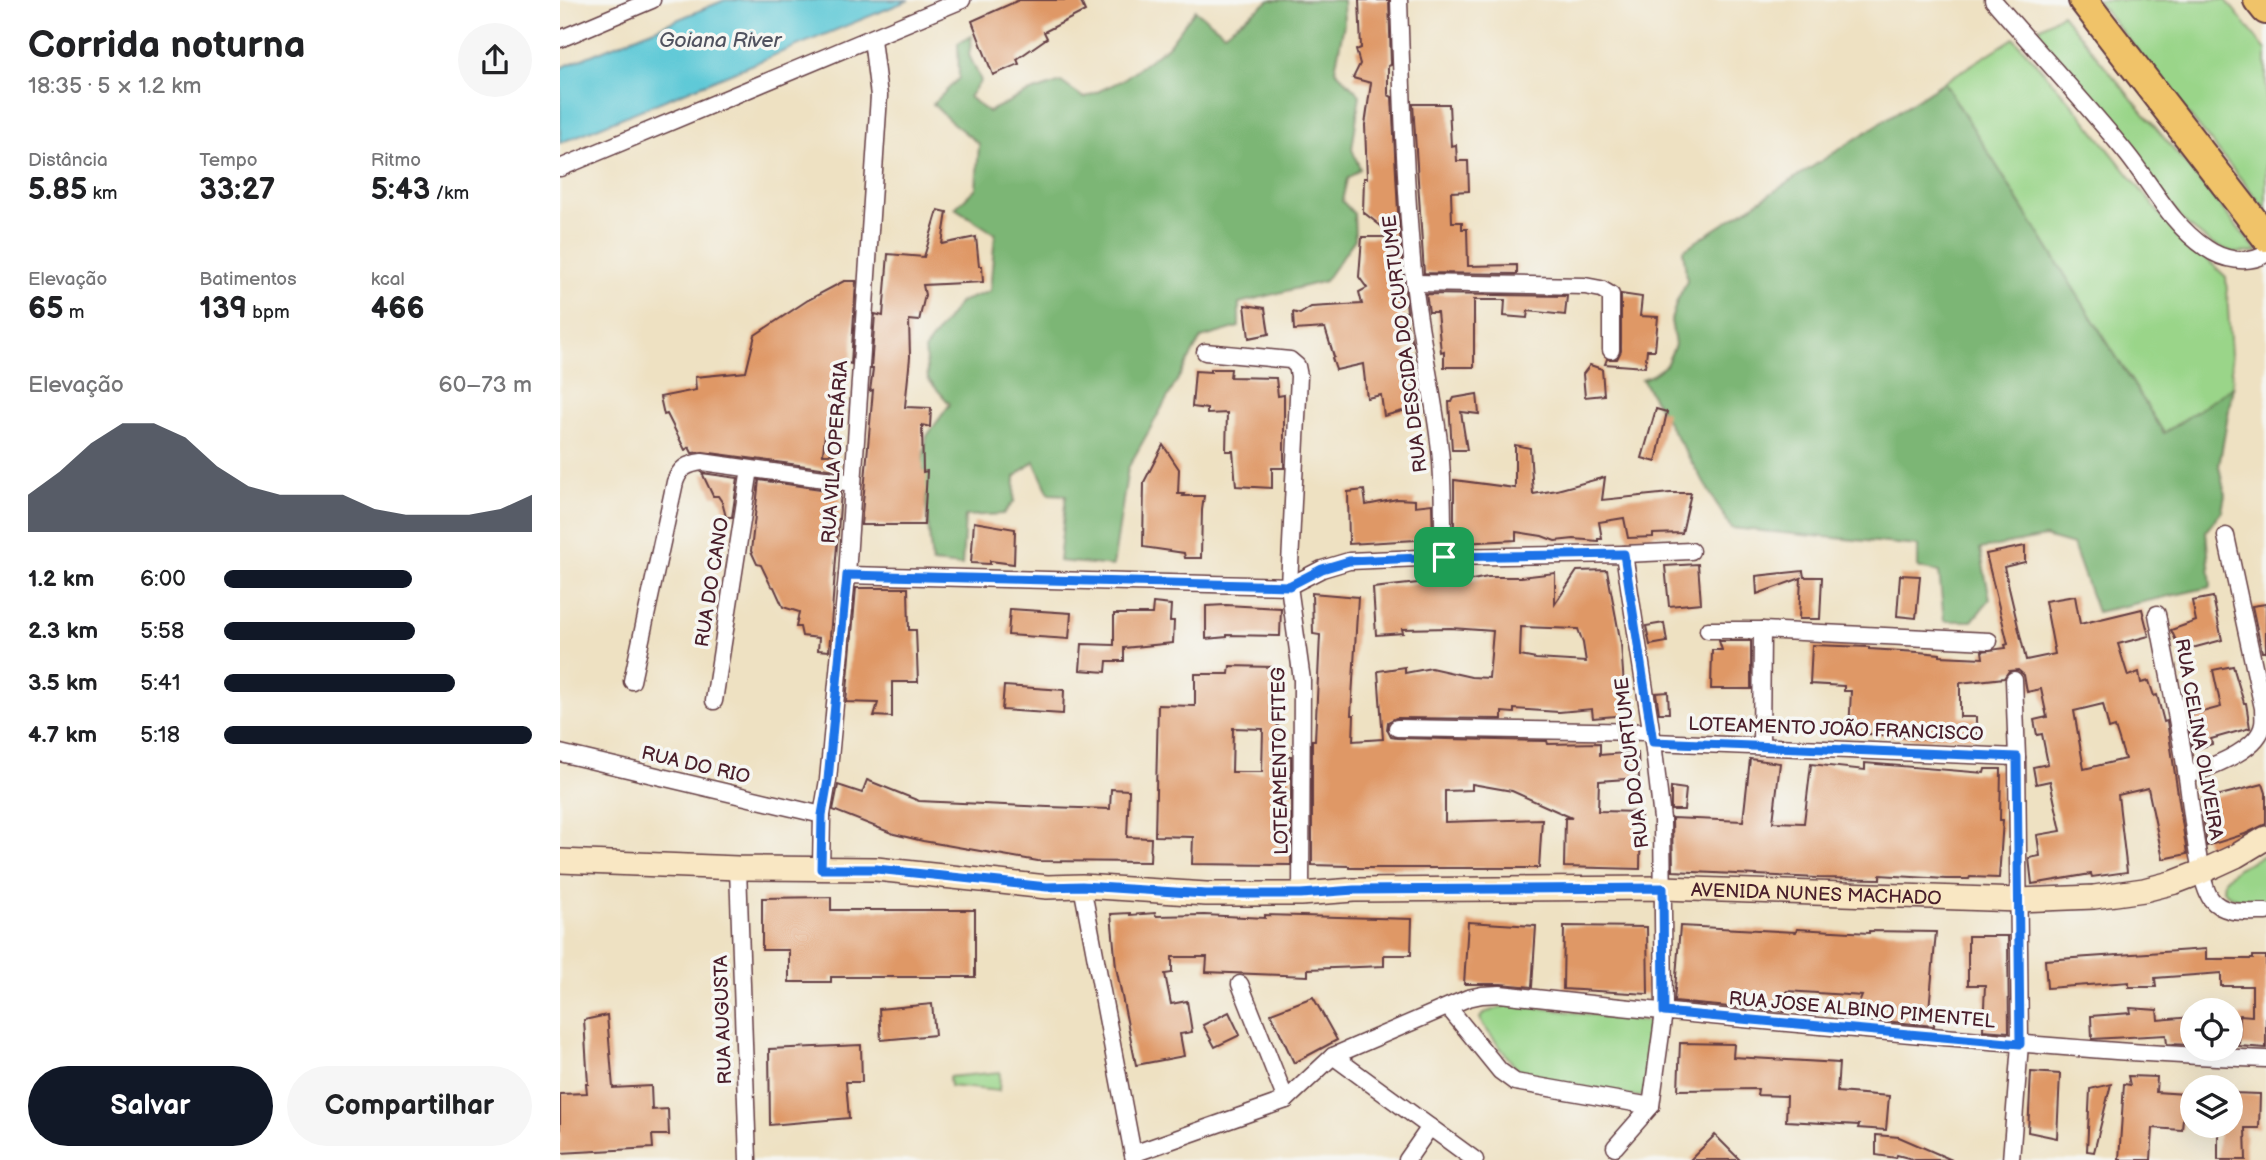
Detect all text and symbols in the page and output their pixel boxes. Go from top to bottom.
text: Corrida noturna [28,23,306,68]
button: share [458,23,532,97]
water label: Goiana River [659,28,783,53]
text: 18:35 · 5 × 1.2 km [28,72,202,100]
text: Distância [28,149,108,172]
text: Tempo [199,149,258,172]
text: Ritmo [371,149,421,172]
text: 5.85 [28,172,87,208]
text: 33:27 [199,172,275,208]
text: 5:43 [371,172,430,208]
text: km [87,182,117,205]
text: /km [430,182,469,205]
street label: RUA DESCIDA DO CURTUME [1378,214,1433,474]
text: Elevação [28,268,107,291]
text: Batimentos [199,268,297,291]
text: kcal [371,268,405,291]
text: 65 [28,291,64,327]
text: 139 [199,291,247,327]
text: 466 [371,291,425,327]
text: m [64,301,84,324]
text: bpm [247,301,290,324]
street label: RUA VILA OPERÁRIA [817,359,853,544]
text: Elevação [28,371,124,399]
text: 60–73 m [439,371,532,399]
street label: RUA DO CANO [691,516,734,649]
pin [1414,527,1474,587]
icon: arrive [1425,538,1463,576]
text: 1.2 km [28,565,94,593]
text: 6:00 [140,565,186,593]
text: 2.3 km [28,617,98,645]
text: 5:58 [140,617,184,645]
street label: RUA CELINA OLIVEIRA [2169,637,2228,842]
street label: LOTEAMENTO FITEG [1267,667,1294,855]
text: 3.5 km [28,669,98,697]
text: 5:41 [140,669,181,697]
street label: RUA DO CURTUME [1611,676,1654,850]
street label: LOTEAMENTO JOÃO FRANCISCO [1688,713,1984,746]
text: 4.7 km [28,721,97,749]
text: 5:18 [140,721,180,749]
street label: RUA DO RIO [639,742,752,789]
street label: AVENIDA NUNES MACHADO [1691,879,1942,910]
street label: RUA AUGUSTA [710,955,737,1085]
street label: RUA JOSE ALBINO PIMENTEL [1728,987,1996,1034]
map controls [2180,998,2243,1138]
button: locate [2180,998,2243,1061]
button: Salvar [28,1066,273,1146]
button: Compartilhar [287,1066,532,1146]
button: layers [2180,1075,2243,1138]

